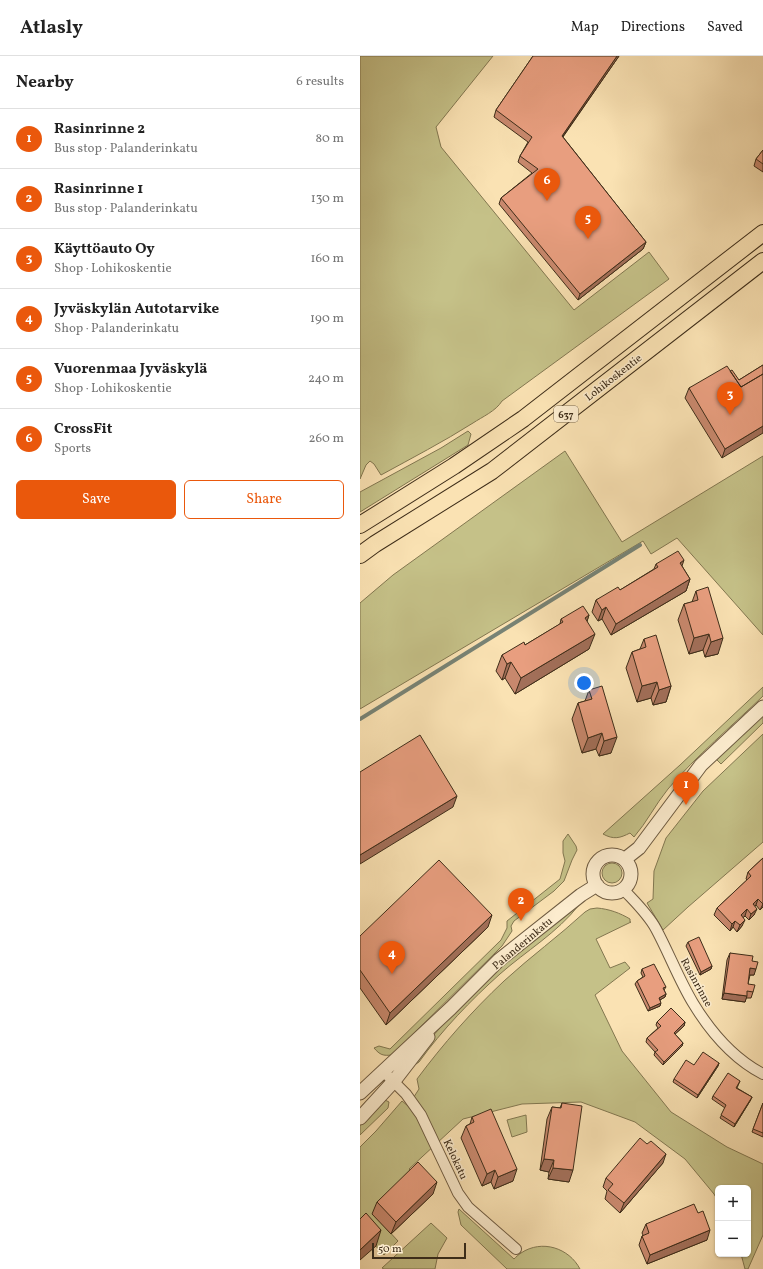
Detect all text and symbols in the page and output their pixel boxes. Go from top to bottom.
text: Atlasly [20,15,83,41]
text: Map [571,18,599,37]
text: Directions [621,18,685,37]
text: Saved [707,18,743,37]
text: Nearby [16,71,74,94]
text: 6 results [296,73,344,91]
text: Rasinrinne 2 [54,119,145,140]
text: 1 [26,130,32,148]
text: 80 m [315,130,344,148]
text: Bus stop · Palanderinkatu [54,140,198,158]
pin: 6 [534,168,560,201]
text: Rasinrinne 1 [54,179,143,200]
text: 2 [26,190,32,208]
text: 130 m [311,190,344,208]
text: Bus stop · Palanderinkatu [54,200,198,218]
pin: 5 [575,206,601,239]
text: Käyttöauto Oy [54,239,155,260]
text: 3 [26,250,32,268]
text: 160 m [310,250,344,268]
text: Shop · Lohikoskentie [54,260,172,278]
text: Jyväskylän Autotarvike [54,299,219,320]
text: 4 [25,310,33,328]
text: 190 m [310,310,344,328]
text: Shop · Palanderinkatu [54,320,179,338]
street label: Lohikoskentie [582,351,645,405]
text: Vuorenmaa Jyväskylä [54,359,207,380]
text: 5 [26,370,32,388]
text: 240 m [308,370,344,388]
text: Shop · Lohikoskentie [54,380,172,398]
pin: 3 [717,382,743,415]
road number: 637 [554,406,578,422]
text: CrossFit [54,419,112,440]
text: 6 [25,430,33,448]
text: 260 m [309,430,344,448]
text: Sports [54,440,91,458]
button: Save [16,480,176,519]
button: Share [184,480,344,519]
your location [574,673,594,693]
pin: 1 [673,772,699,805]
pin: 2 [508,888,534,921]
street label: Palanderinkatu [490,914,556,974]
pin: 4 [379,941,405,974]
street label: Rasinrinne [676,956,715,1010]
street label: Kelokatu [439,1137,470,1182]
map controls [715,1185,751,1257]
button: + [715,1185,751,1221]
button: − [715,1221,751,1257]
scale bar [372,1241,466,1260]
text: 50 m [378,1242,402,1257]

